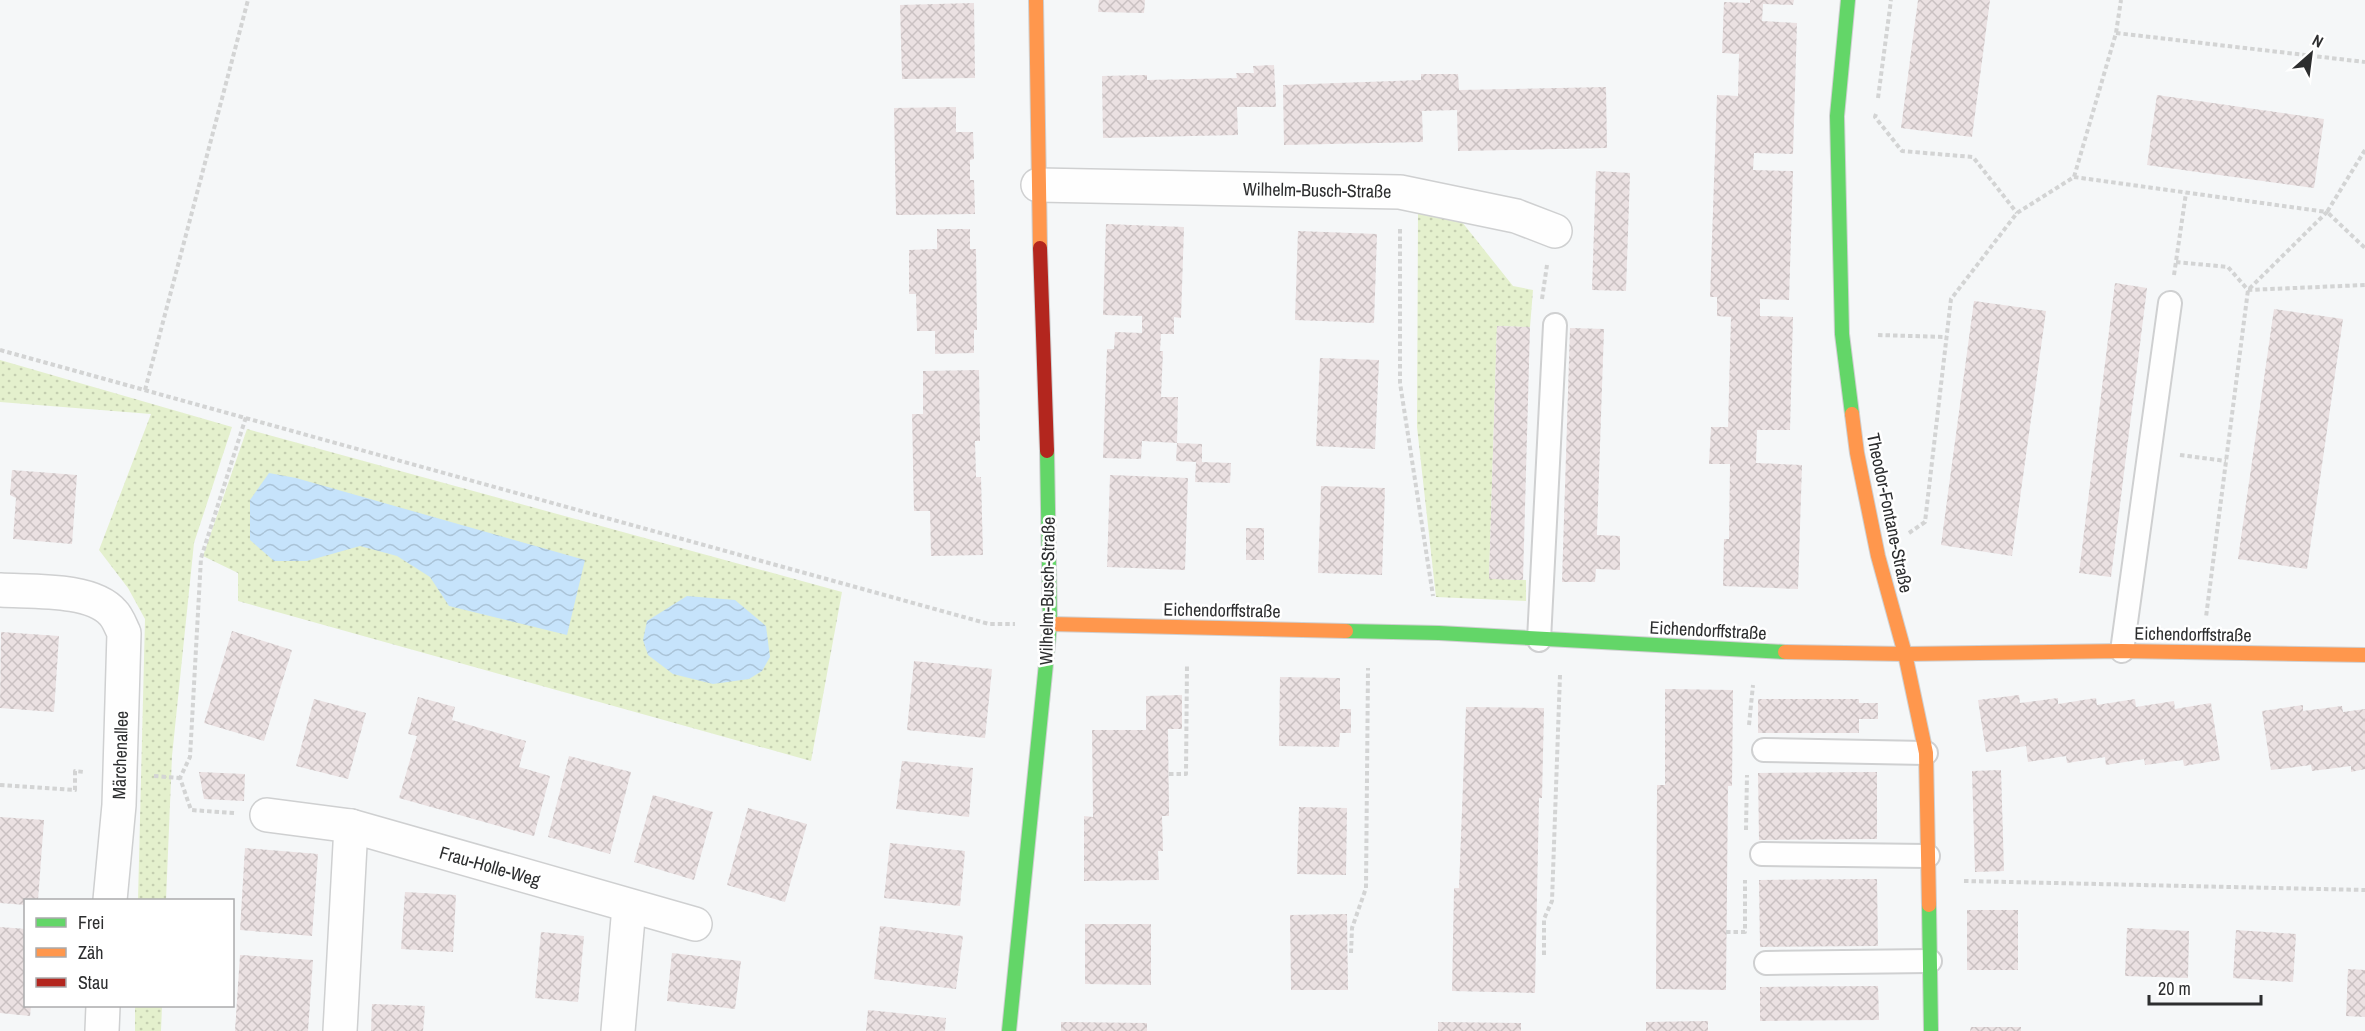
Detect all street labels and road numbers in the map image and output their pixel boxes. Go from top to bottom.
street label: Wilhelm-Busch-Straße [1243,176,1391,204]
street label: Theodor-Fontane-Straße [1861,431,1919,595]
street label: Wilhelm-Busch-Straße [1033,517,1061,665]
street label: Eichendorffstraße [1163,596,1281,624]
street label: Eichendorffstraße [1649,614,1767,646]
street label: Eichendorffstraße [2134,620,2252,648]
street label: Märchenallee [106,710,134,800]
street label: Frau-Holle-Weg [437,840,544,893]

